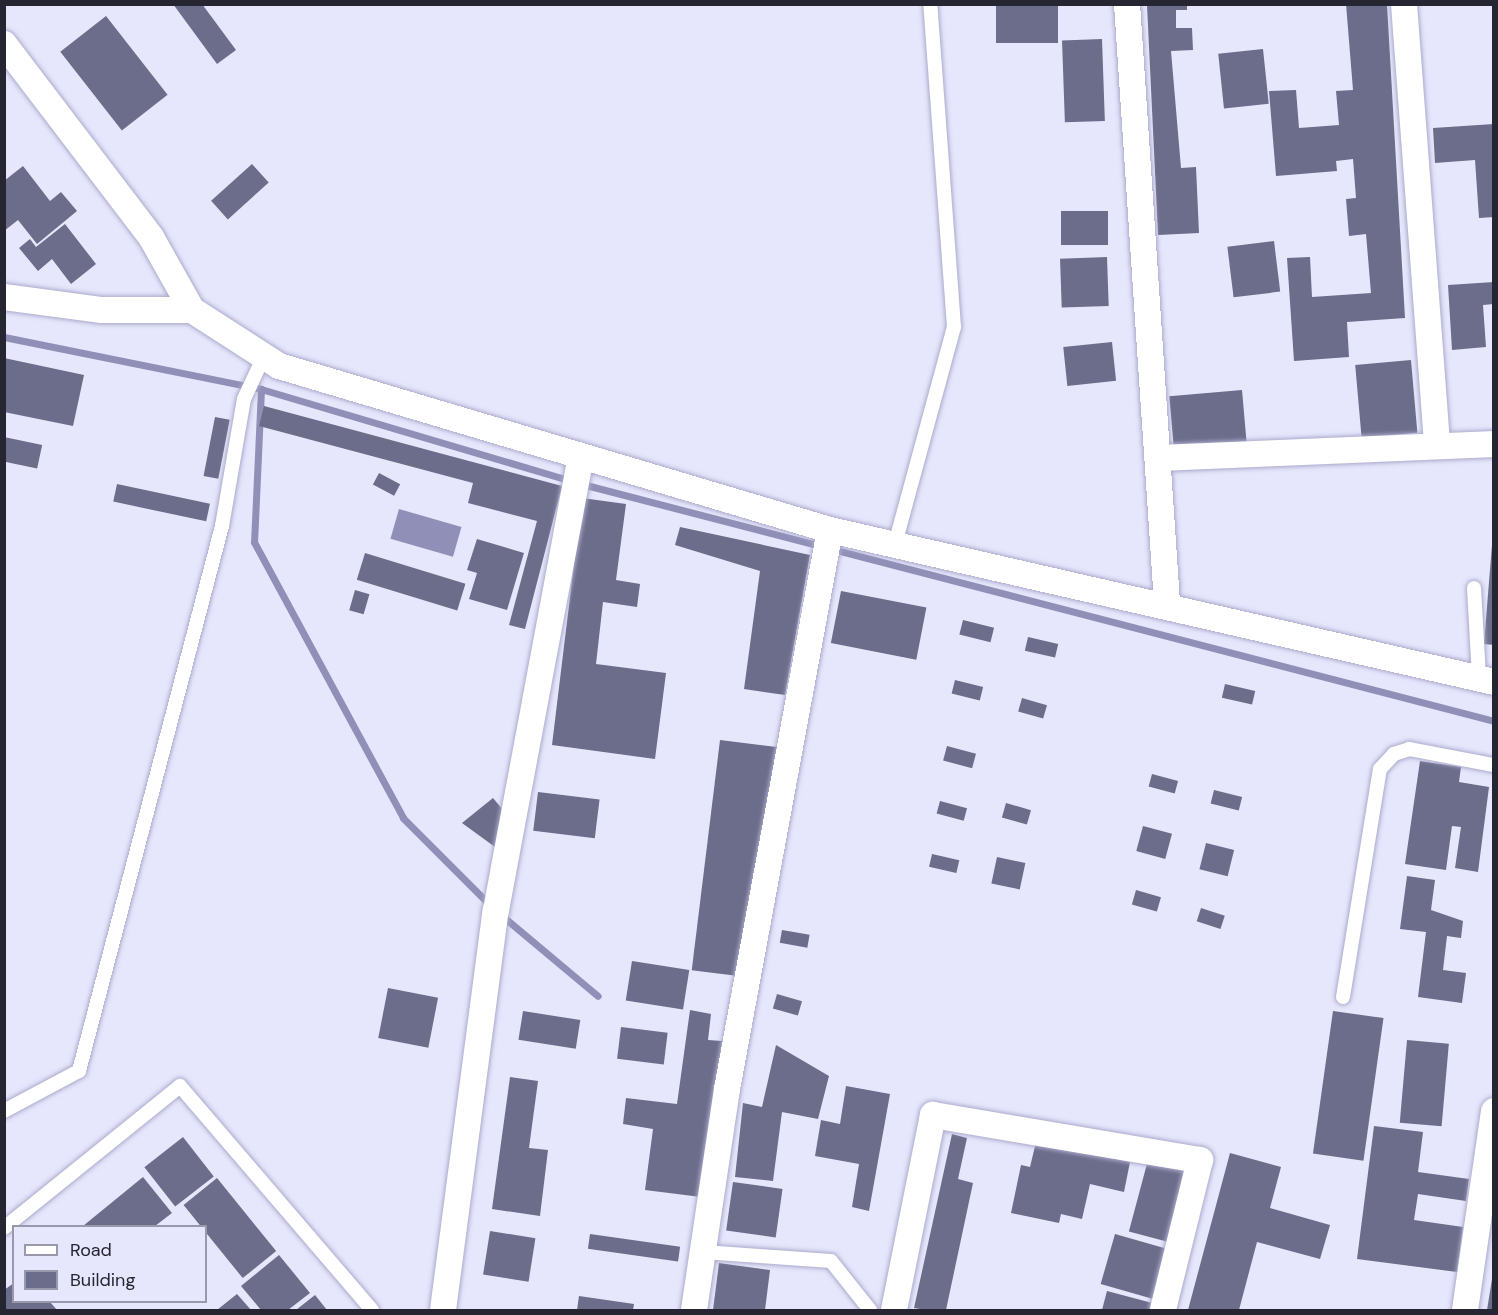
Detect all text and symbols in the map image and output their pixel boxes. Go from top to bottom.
legend [12,1225,207,1303]
text: Road [70,1238,112,1262]
text: Building [70,1268,135,1292]

